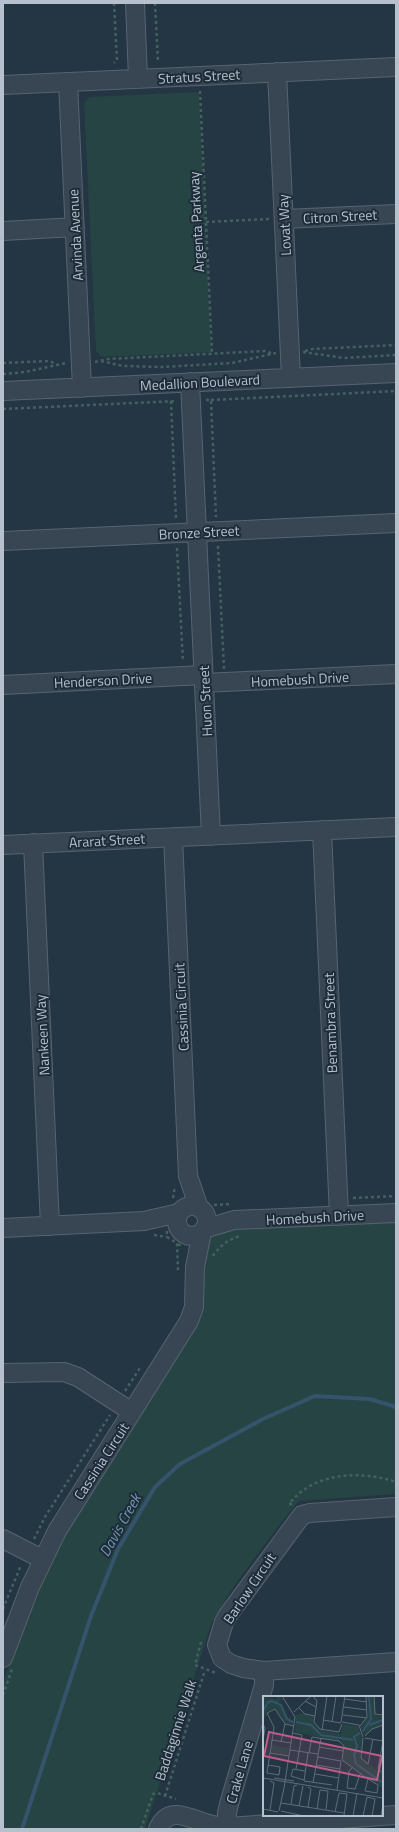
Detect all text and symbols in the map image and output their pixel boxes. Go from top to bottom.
street label: Stratus Street [157,63,241,89]
street label: Argenta Parkway [183,171,209,273]
street label: Arvinda Avenue [62,189,88,281]
street label: Lovat Way [272,194,296,256]
street label: Citron Street [302,204,378,228]
street label: Medallion Boulevard [140,368,260,396]
street label: Bronze Street [158,519,240,545]
street label: Huon Street [193,665,217,737]
street label: Homebush Drive [250,666,350,692]
street label: Henderson Drive [53,667,153,693]
street label: Ararat Street [68,828,146,852]
street label: Cassinia Circuit [168,962,194,1052]
street label: Benambra Street [318,972,342,1073]
street label: Nankeen Way [29,994,55,1076]
street label: Homebush Drive [265,1204,365,1230]
street label: Cassinia Circuit [68,1418,134,1504]
water label: Davis Creek [93,1487,148,1561]
street label: Barlow Circuit [217,1548,281,1628]
street label: Baddaginnie Walk [149,1676,201,1783]
inset map [263,1696,383,1816]
street label: Crake Lane [220,1738,258,1806]

